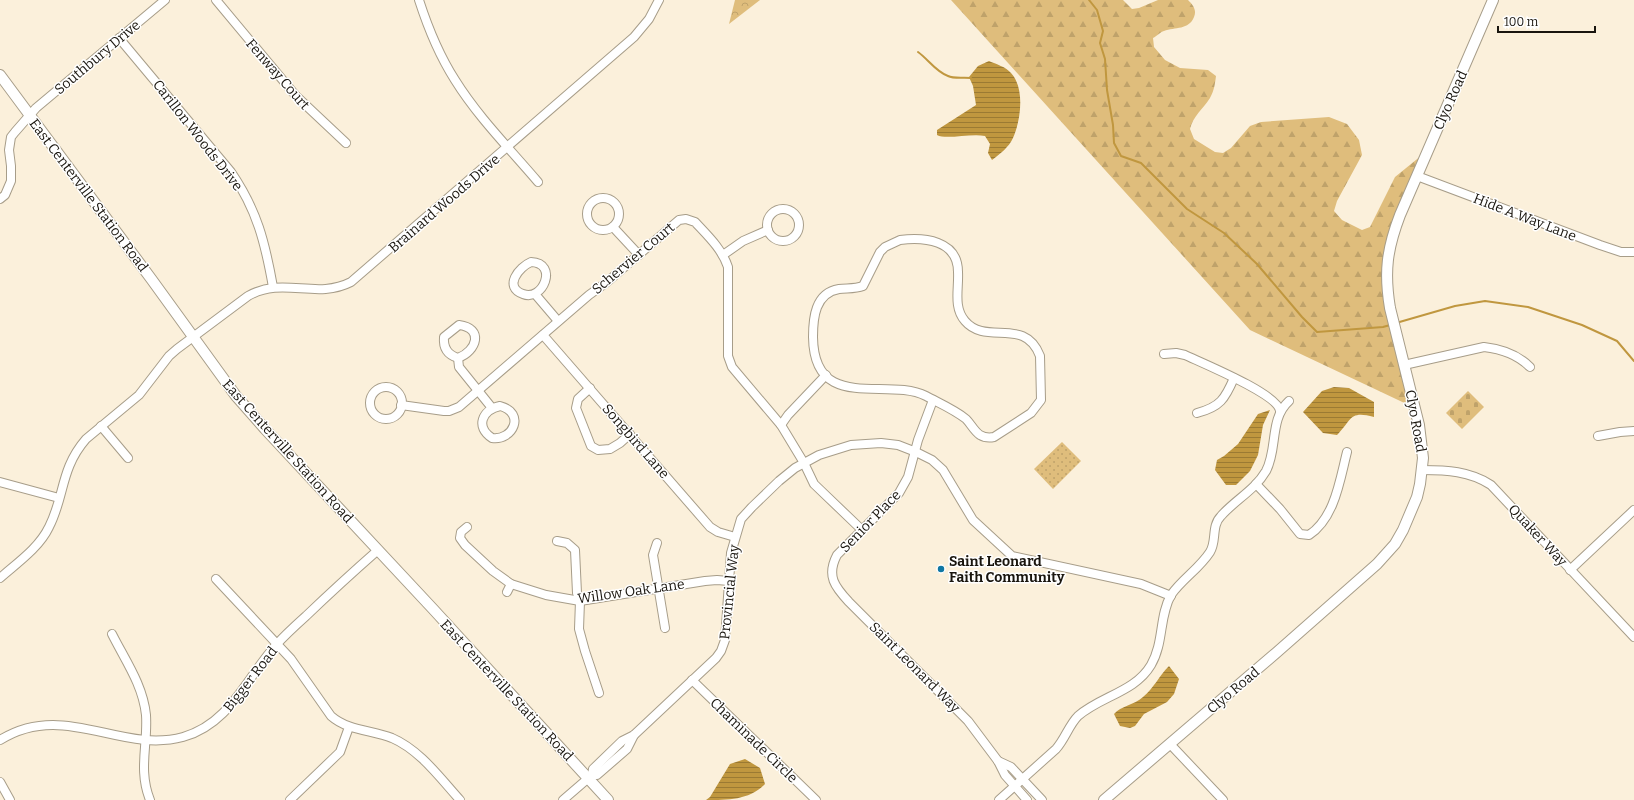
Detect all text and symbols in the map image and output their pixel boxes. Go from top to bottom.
scale bar [1498,8,1595,34]
text: 100 m [1504,15,1539,29]
street label: Southbury Drive [51,17,144,98]
street label: Fenway Court [242,35,313,113]
street label: Clyo Road [1430,68,1471,133]
street label: Carillon Woods Drive [149,76,246,194]
street label: East Centerville Station Road [25,115,152,275]
street label: Brainard Woods Drive [385,151,503,256]
street label: Hide A Way Lane [1471,190,1579,245]
street label: Schervier Court [589,219,678,298]
street label: East Centerville Station Road [219,376,357,527]
street label: Clyo Road [1402,388,1429,454]
street label: Songbird Lane [598,400,673,482]
street label: Senior Place [836,487,904,556]
street label: Quaker Way [1505,501,1571,570]
street label: Provincial Way [716,543,743,640]
place label: Saint Leonard Faith Community [949,553,1065,586]
marker: Saint Leonard Faith Community [936,564,946,574]
street label: Willow Oak Lane [576,576,686,607]
street label: East Centerville Station Road [437,616,577,765]
street label: Saint Leonard Way [866,618,964,717]
street label: Bigger Road [220,643,281,715]
street label: Clyo Road [1204,664,1263,717]
street label: Chaminade Circle [706,694,801,786]

